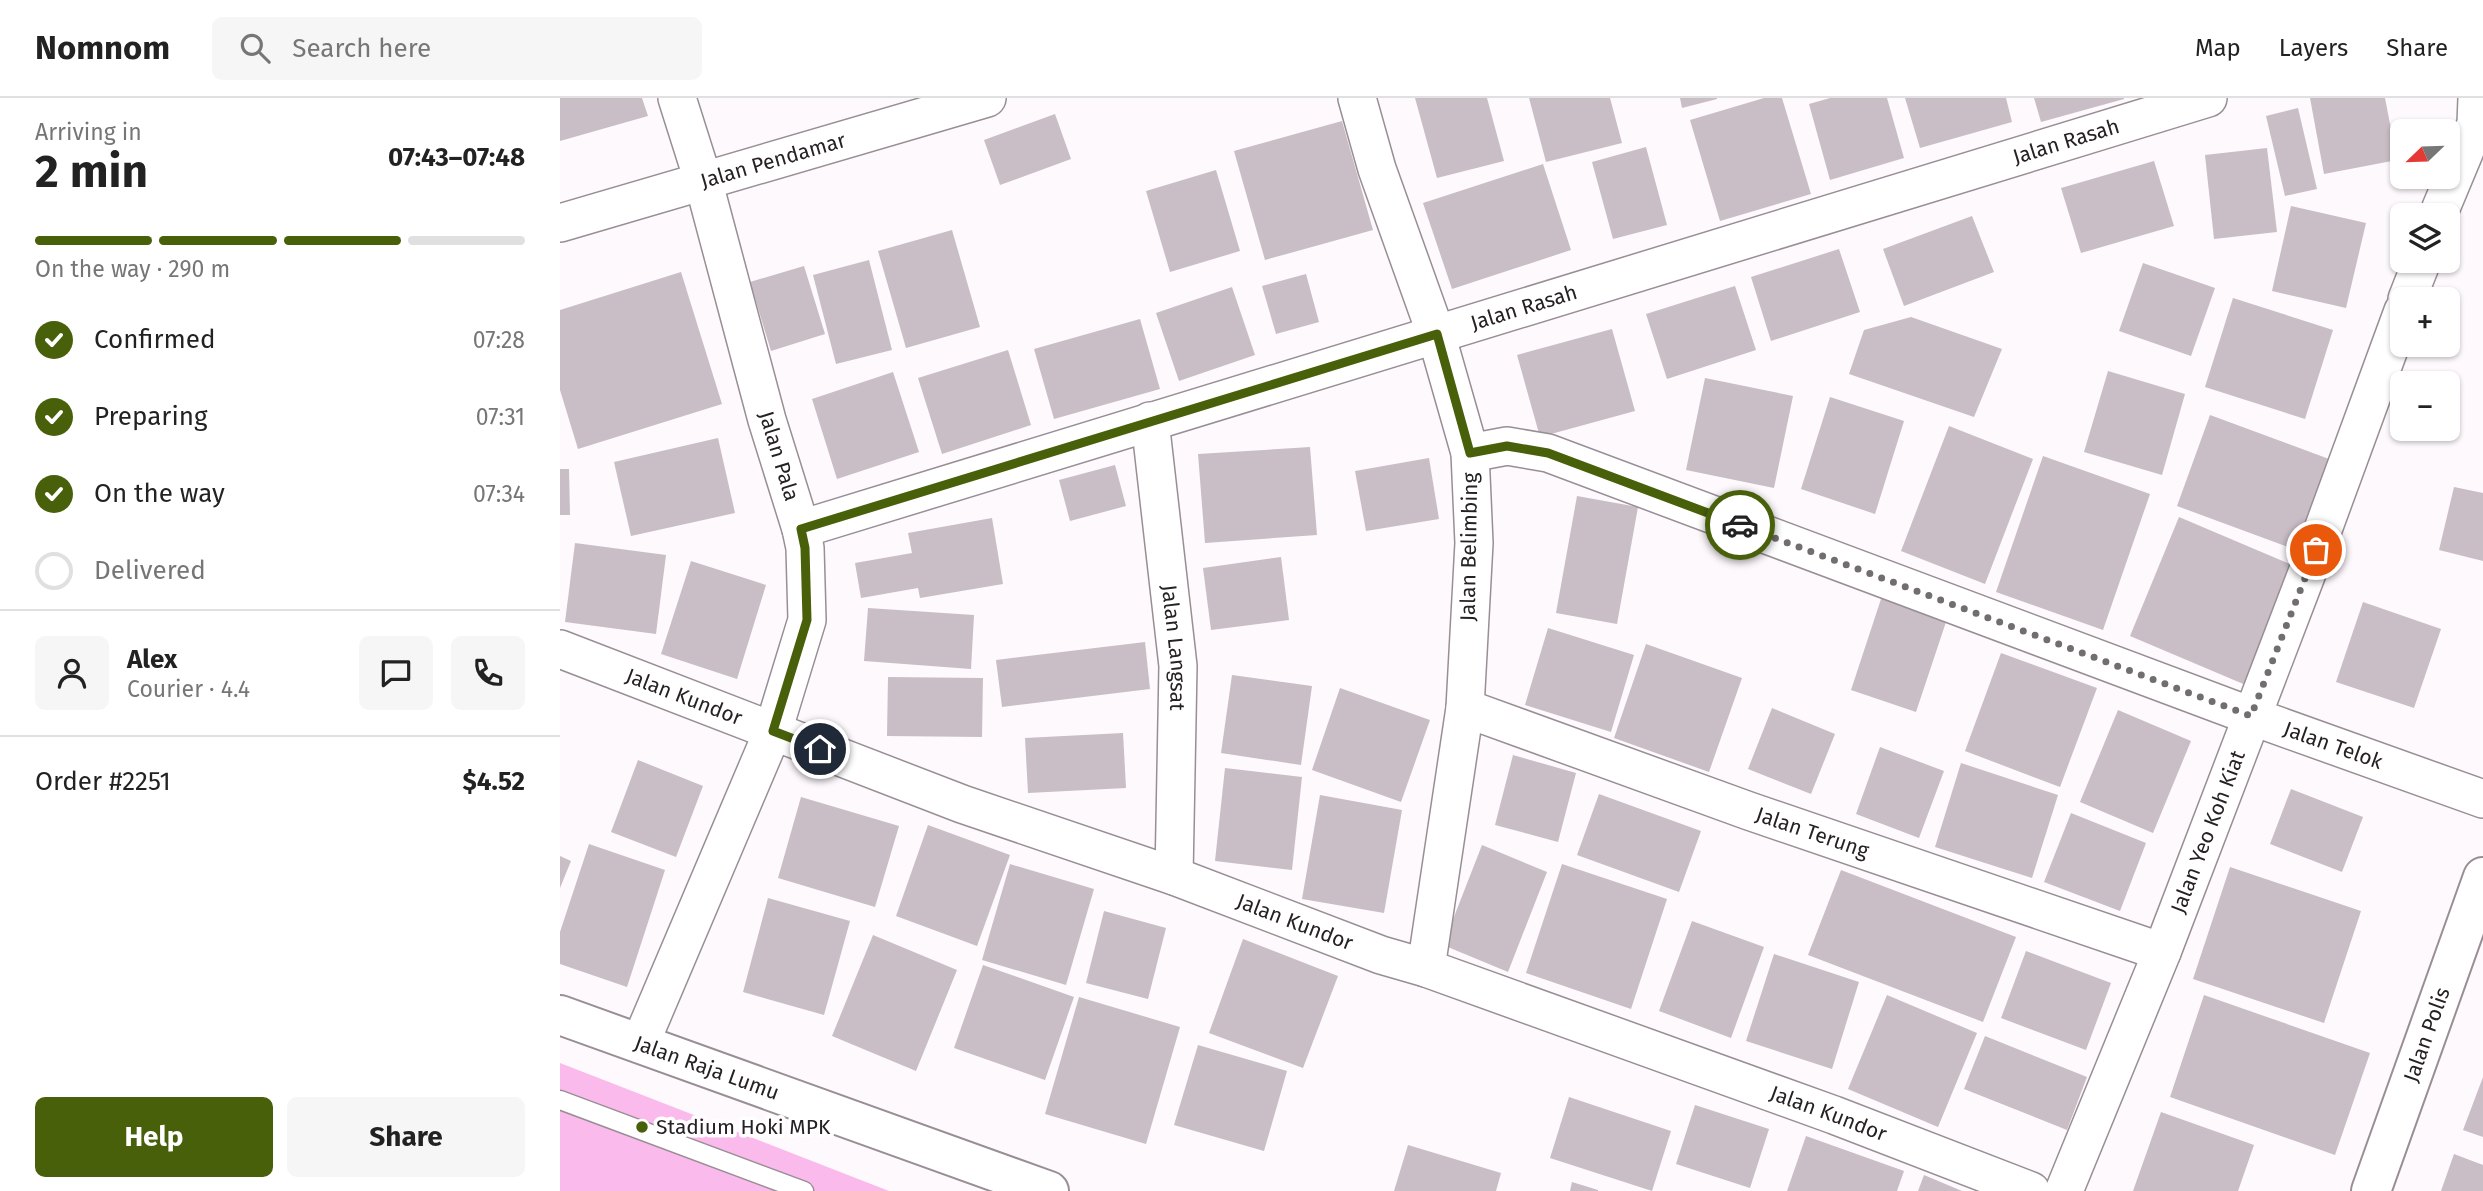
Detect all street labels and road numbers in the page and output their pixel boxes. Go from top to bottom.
street label: Jalan Rasah [2010,113,2122,170]
street label: Jalan Pendamar [697,127,849,194]
street label: Jalan Rasah [1467,279,1580,336]
street label: Jalan Pala [753,408,805,504]
street label: Jalan Belimbing [1455,472,1483,622]
street label: Jalan Langsat [1156,583,1192,711]
street label: Jalan Kundor [622,663,746,731]
street label: Jalan Telok [2280,716,2386,775]
street label: Jalan Yeo Koh Kiat [2165,746,2251,917]
street label: Jalan Terung [1752,801,1872,864]
street label: Jalan Kundor [1233,888,1357,956]
street label: Jalan Polis [2398,984,2456,1086]
street label: Jalan Raja Lumu [631,1030,783,1106]
street label: Jalan Kundor [1766,1080,1890,1147]

